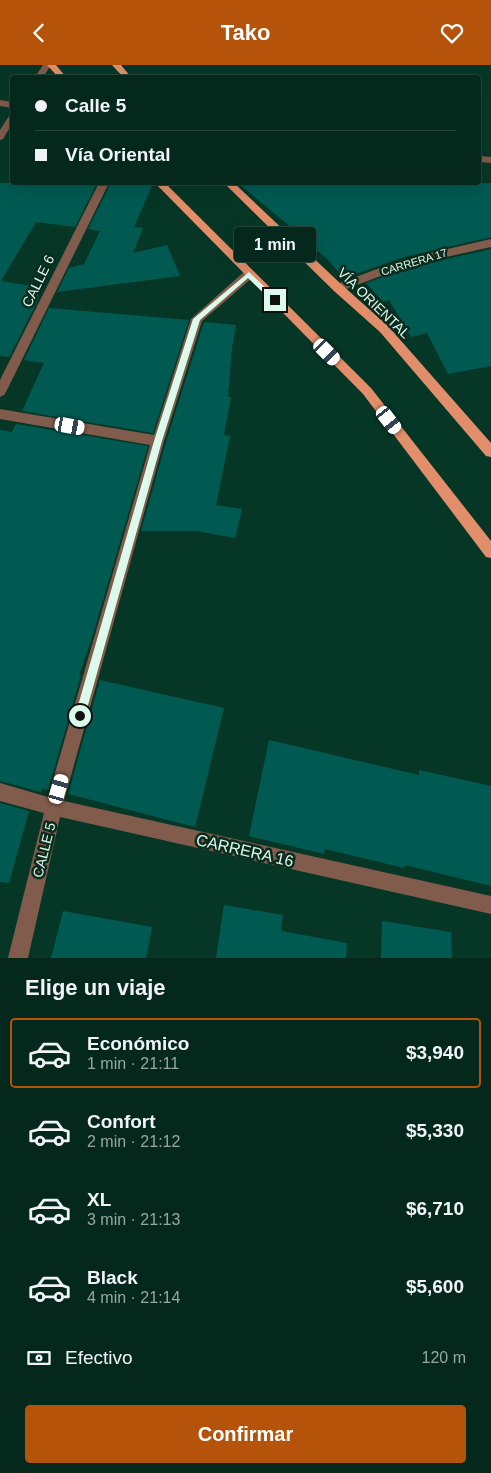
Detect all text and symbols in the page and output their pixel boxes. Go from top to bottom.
icon: back [25,19,53,47]
icon: heart [438,19,466,47]
text: Tako [221,20,270,45]
text: Calle 5 [65,95,126,116]
text: Vía Oriental [65,144,171,165]
callout: 1 min [234,227,316,263]
text: 1 min [254,236,296,253]
street label: CARRERA 17 [379,246,449,278]
street label: CALLE 6 [19,252,58,310]
street label: VÍA ORIENTAL [334,264,414,342]
route end [264,289,286,311]
car [311,336,342,368]
car [373,404,404,436]
car [53,416,86,436]
route start [69,705,91,727]
car [47,773,70,805]
street label: CALLE 5 [29,821,59,879]
street label: CARRERA 16 [194,831,295,870]
text: Elige un viaje [25,975,166,1000]
icon: car [27,1031,72,1076]
text: Económico [87,1033,189,1054]
text: $3,940 [406,1042,464,1063]
text: 1 min · 21:11 [87,1055,179,1072]
icon: car [27,1109,72,1154]
text: Confort [87,1111,156,1132]
text: $5,330 [406,1120,464,1141]
text: 2 min · 21:12 [87,1133,180,1150]
icon: car [27,1187,72,1232]
text: XL [87,1189,111,1210]
text: $6,710 [406,1198,464,1219]
text: 3 min · 21:13 [87,1211,180,1228]
icon: car [27,1265,72,1310]
text: Black [87,1267,138,1288]
text: $5,600 [406,1276,464,1297]
text: 4 min · 21:14 [87,1289,180,1306]
icon: cash [25,1344,53,1372]
text: Efectivo [65,1347,133,1368]
text: 120 m [422,1349,466,1366]
button: Confirmar [25,1405,466,1463]

